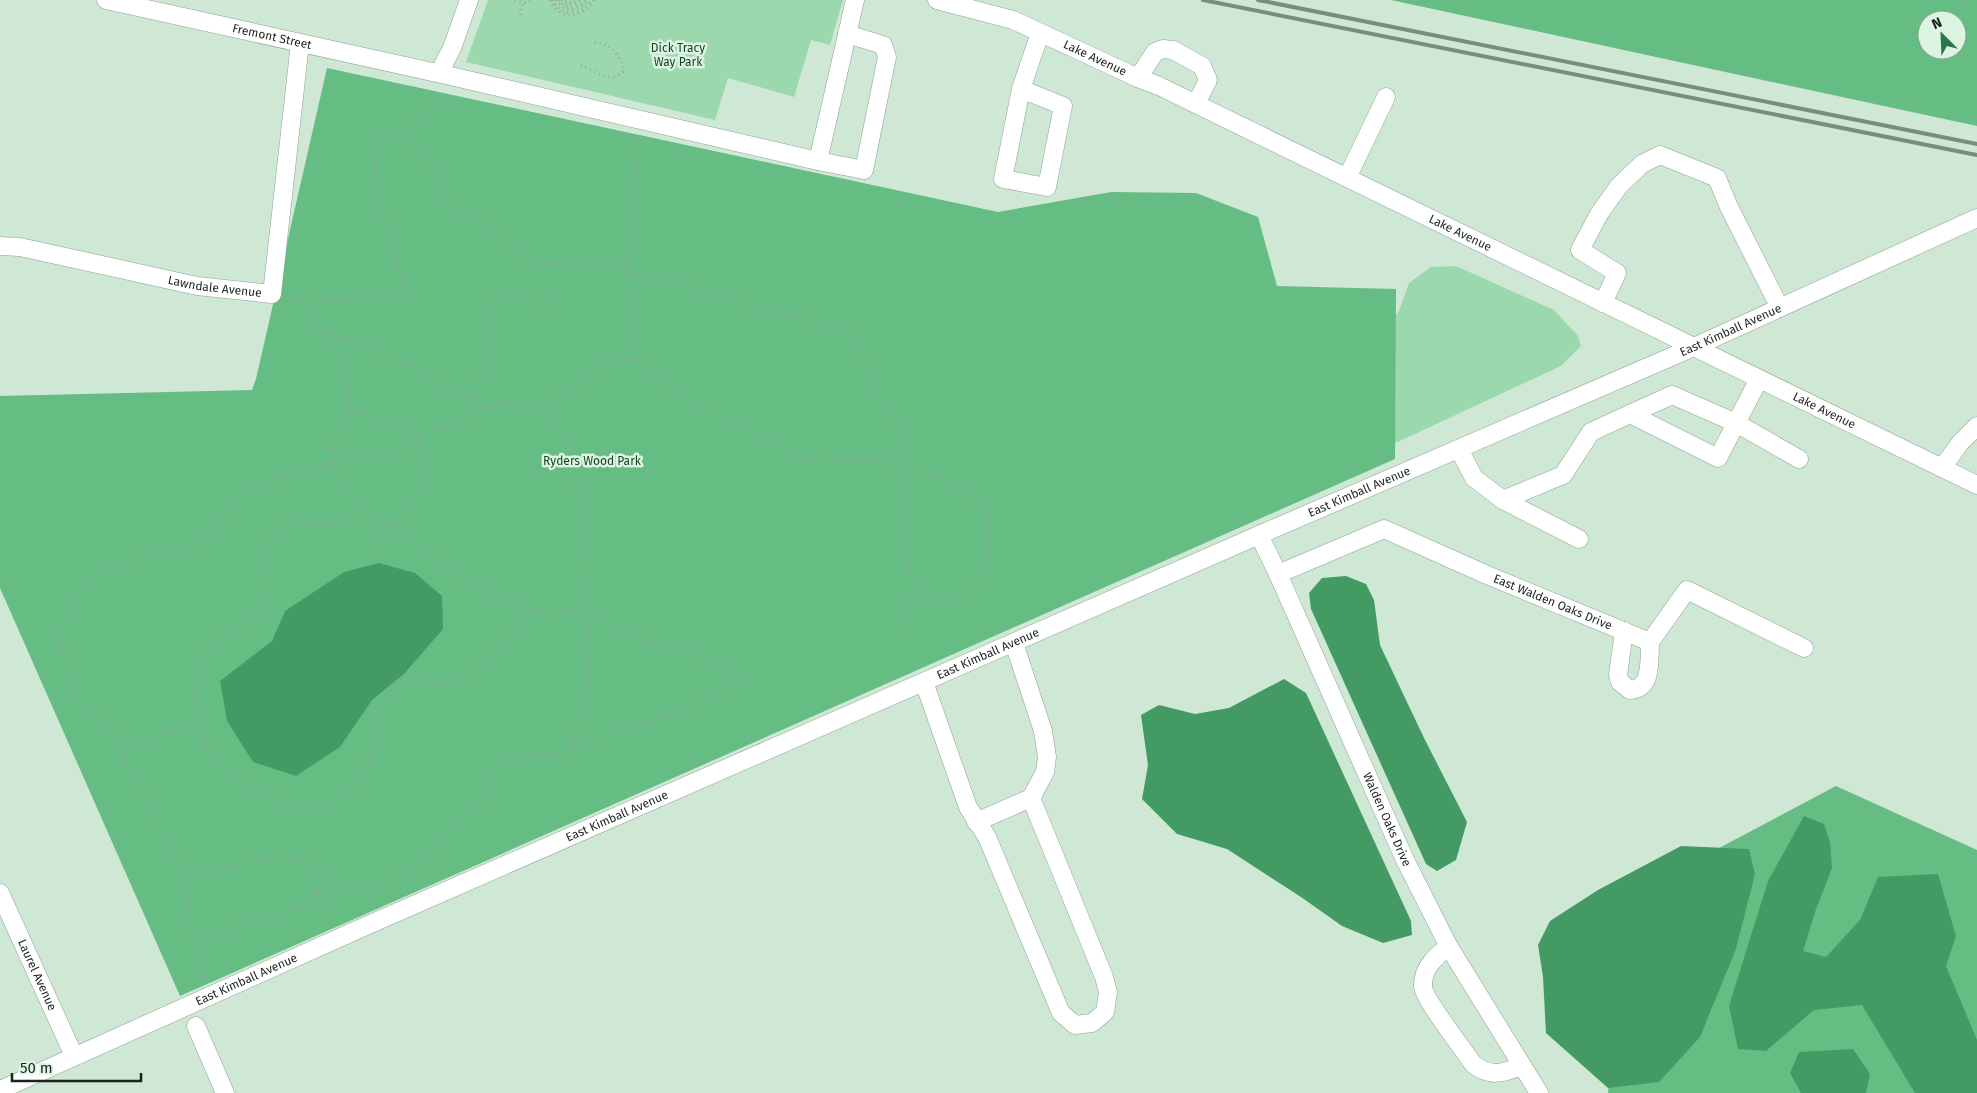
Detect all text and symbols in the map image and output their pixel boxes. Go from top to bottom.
north arrow [1917,10,1967,60]
text: N [1929,14,1945,33]
street label: Fremont Street [231,21,314,52]
street label: Lake Avenue [1061,37,1129,79]
park label: Dick Tracy Way Park [651,41,705,69]
street label: Lake Avenue [1427,212,1494,254]
street label: Lawndale Avenue [167,273,262,300]
street label: East Kimball Avenue [1678,301,1784,359]
street label: Lake Avenue [1791,389,1858,432]
park label: Ryders Wood Park [543,454,642,468]
street label: East Kimball Avenue [1306,463,1412,520]
street label: East Walden Oaks Drive [1491,571,1614,633]
street label: East Kimball Avenue [935,625,1041,682]
street label: Walden Oaks Drive [1360,770,1414,869]
street label: East Kimball Avenue [564,788,670,845]
street label: Laurel Avenue [15,937,59,1013]
street label: East Kimball Avenue [193,951,299,1008]
scale bar [12,1050,141,1082]
text: 50 m [20,1059,53,1077]

